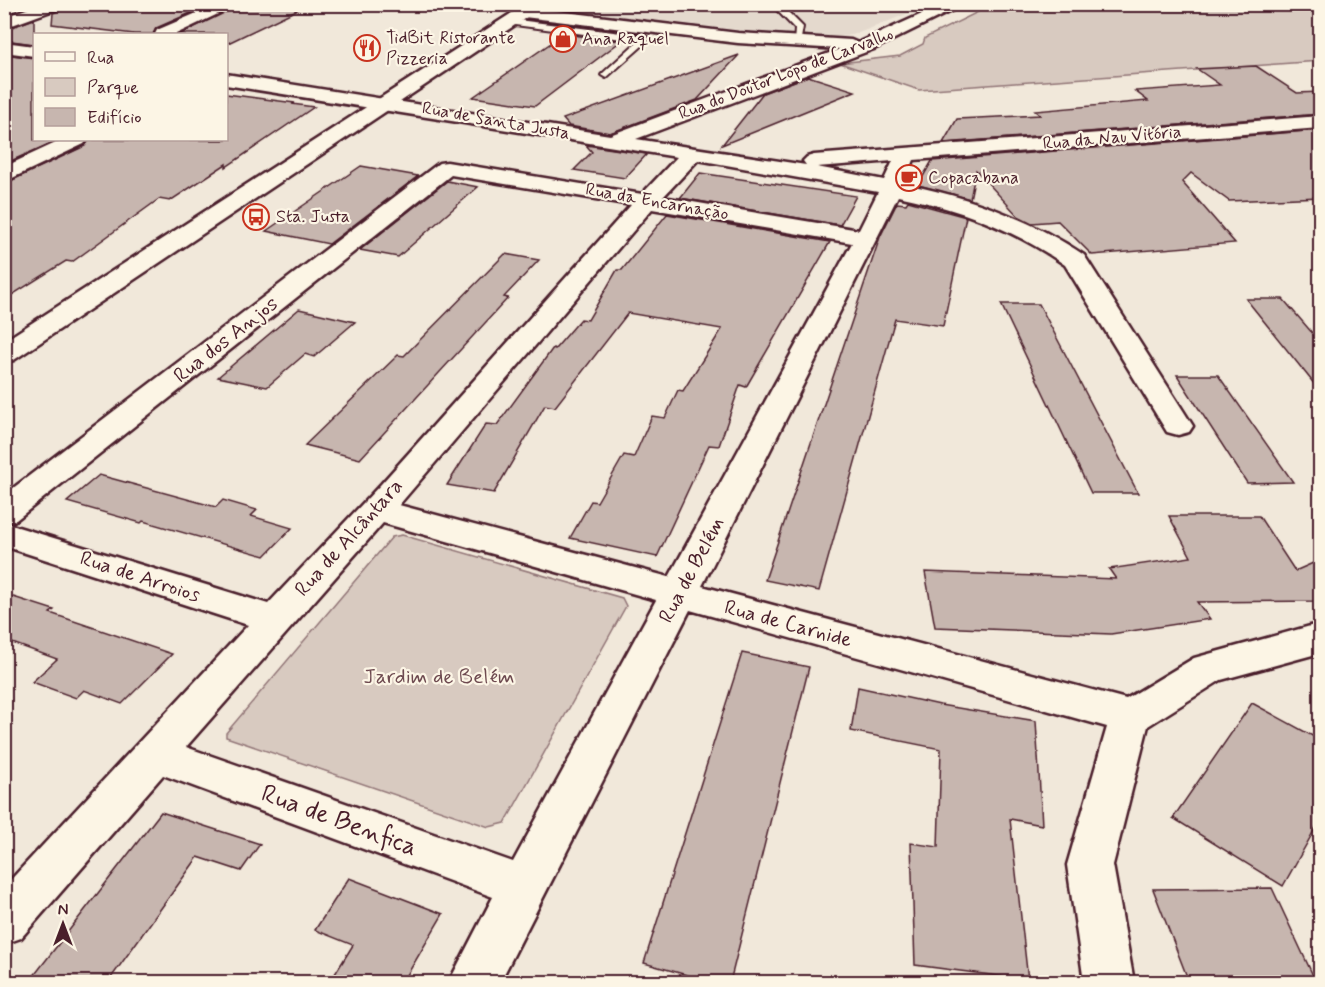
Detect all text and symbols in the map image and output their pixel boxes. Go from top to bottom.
street label: Rua do Doutor Lopo de Carvalho [675,22,897,126]
shop icon: Ana Raquel [548,24,578,54]
place label: TidBit Ristorante Pizzeria [386,26,515,71]
place label: Ana Raquel [582,27,669,51]
legend [33,33,228,141]
restaurant icon: TidBit Ristorante Pizzeria [352,33,382,63]
text: Rua [87,46,114,70]
text: Parque [87,76,139,100]
street label: Rua de Santa Justa [420,96,572,146]
text: Edifício [87,106,142,130]
street label: Rua da Nau Vitória [1042,120,1182,156]
cafe icon: Copacabana [894,163,924,193]
place label: Copacabana [928,166,1019,190]
street label: Rua da Encarnação [584,178,730,226]
bus stop icon: Sta. Justa [241,202,271,232]
place label: Sta. Justa [276,205,350,229]
street label: Rua dos Anjos [168,290,284,390]
street label: Rua de Alcântara [289,473,409,603]
street label: Rua de Belém [652,512,732,628]
street label: Rua de Arroios [76,544,204,610]
street label: Rua de Carnide [721,594,855,655]
park label: Jardim de Belém [363,663,515,691]
street label: Rua de Benfica [256,777,422,865]
north arrow [33,894,93,954]
text: N [58,900,68,921]

